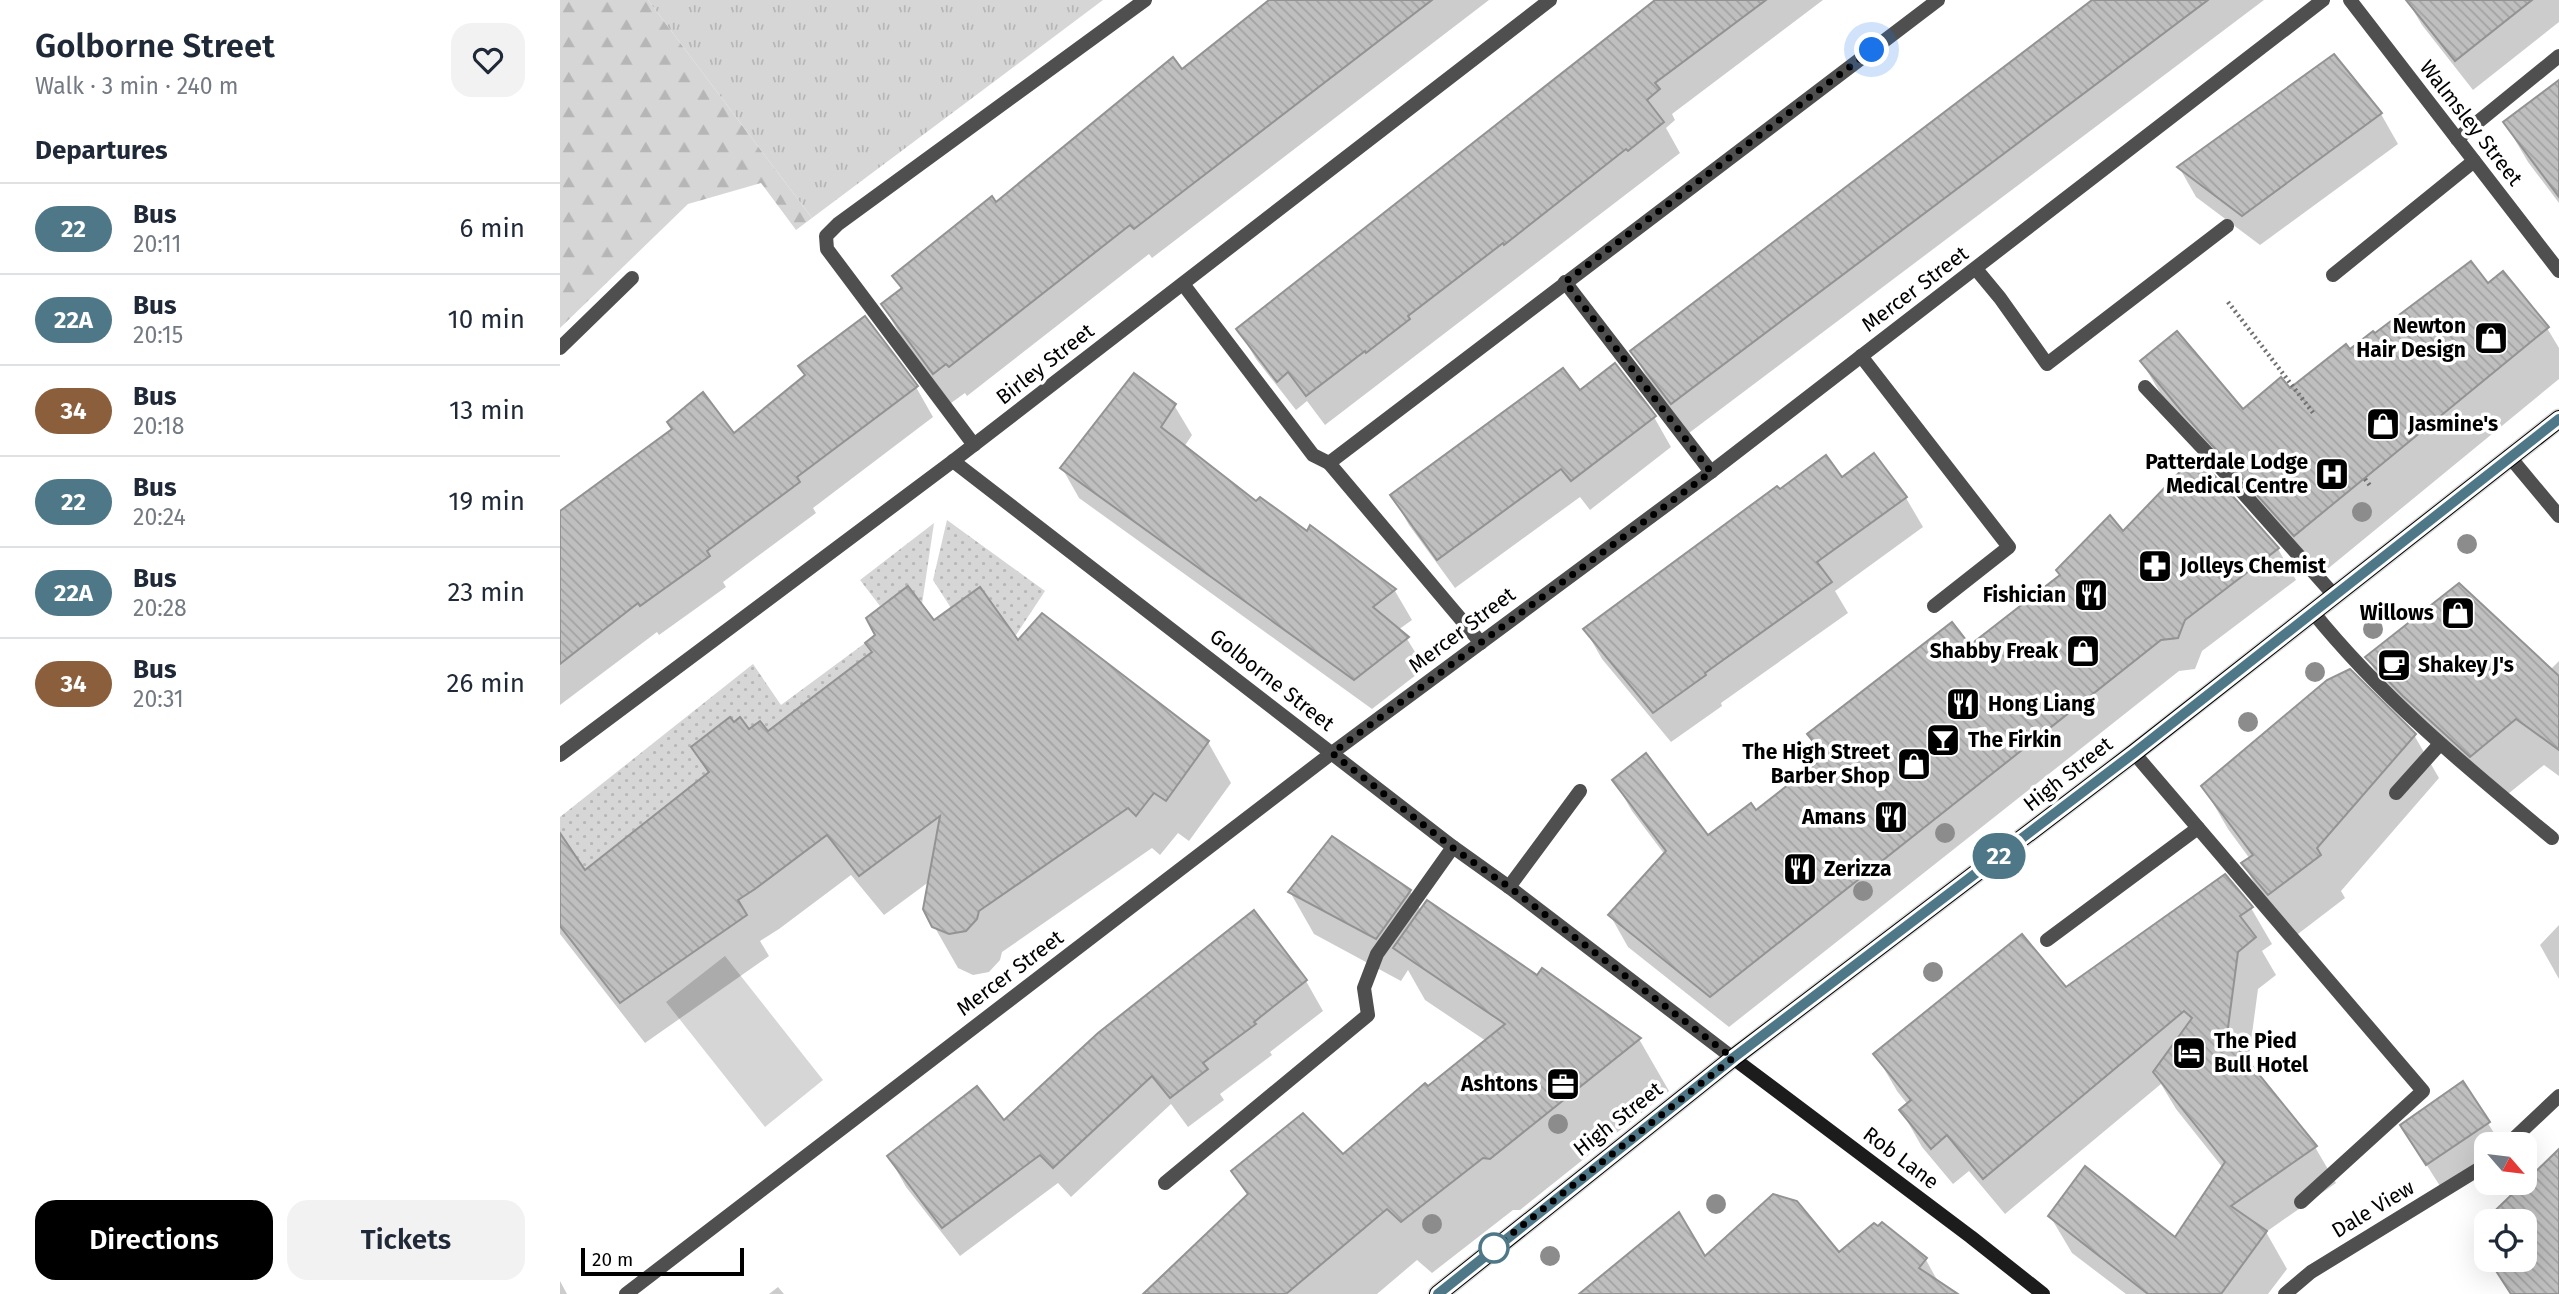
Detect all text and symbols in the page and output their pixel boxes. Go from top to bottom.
button: heart [451,23,525,97]
text: Golborne Street [35,26,275,66]
your location [1854,32,1889,67]
street label: Walmsley Street [2414,55,2528,191]
text: Walk · 3 min · 240 m [35,72,238,100]
text: Departures [35,135,168,166]
text: Bus [133,199,176,230]
text: 6 min [459,213,525,244]
text: 22 [61,215,86,243]
text: 20:11 [133,230,181,258]
street label: Mercer Street [1856,240,1974,338]
text: Bus [133,290,176,321]
text: 10 min [447,304,525,335]
text: 22A [54,306,93,334]
place label: Newton Hair Design [2356,313,2466,363]
street label: Birley Street [991,317,1099,410]
shop icon: Newton Hair Design [2472,319,2510,357]
text: 20:15 [133,321,183,349]
text: Bus [133,381,176,412]
text: 13 min [449,395,525,426]
text: 34 [61,397,87,425]
shop icon: Jasmine's [2364,405,2402,443]
place label: Jasmine's [2407,411,2498,437]
text: 20:18 [133,412,184,440]
place label: Patterdale Lodge Medical Centre [2145,449,2308,499]
hospital icon: Patterdale Lodge Medical Centre [2313,455,2351,493]
text: Bus [133,472,176,503]
text: 19 min [448,486,525,517]
text: 22 [61,488,86,516]
text: 20:24 [133,503,186,531]
pharmacy icon: Jolleys Chemist [2136,547,2174,585]
place label: Jolleys Chemist [2179,553,2327,579]
text: Bus [133,563,176,594]
restaurant icon: Fishician [2072,576,2110,614]
text: 23 min [448,577,525,608]
text: 22A [54,579,93,607]
street label: Mercer Street [1403,581,1521,679]
place label: Fishician [1983,582,2066,608]
text: 20:28 [133,594,187,622]
shop icon: Willows [2439,594,2477,632]
place label: Willows [2360,600,2434,626]
street label: Golborne Street [1205,623,1340,737]
shop icon: Shabby Freak [2064,632,2102,670]
place label: Shabby Freak [1930,638,2058,664]
cafe icon: Shakey J's [2375,646,2413,684]
place label: Shakey J's [2418,652,2514,678]
text: Bus [133,654,176,685]
text: 26 min [447,668,525,699]
text: 34 [61,670,87,698]
text: 20:31 [133,685,184,713]
restaurant icon: Hong Liang [1944,685,1982,723]
place label: Hong Liang [1988,691,2095,717]
bar icon: The Firkin [1924,721,1962,759]
place label: The Firkin [1968,727,2062,753]
street label: High Street [2018,731,2118,817]
place label: The High Street Barber Shop [1742,739,1891,789]
shop icon: The High Street Barber Shop [1895,745,1933,783]
restaurant icon: Amans [1872,798,1910,836]
place label: Amans [1801,804,1866,830]
line badge: 22 [1968,833,2030,879]
text: 22 [1987,842,2011,870]
restaurant icon: Zerizza [1781,850,1819,888]
place label: Zerizza [1824,856,1891,882]
street label: Mercer Street [951,924,1069,1022]
place label: The Pied Bull Hotel [2214,1028,2309,1078]
hotel icon: The Pied Bull Hotel [2170,1034,2208,1072]
office icon: Ashtons [1544,1065,1582,1103]
place label: Ashtons [1460,1071,1538,1097]
street label: High Street [1568,1076,1668,1162]
street label: Rob Lane [1858,1121,1944,1195]
north arrow [2474,1132,2538,1195]
map controls [2474,1132,2537,1272]
street label: Dale View [2327,1174,2419,1244]
button: Directions [35,1200,273,1280]
button: Tickets [287,1200,525,1280]
button: locate [2474,1209,2537,1272]
unlabelled marker [1479,1233,1509,1263]
scale bar [581,1245,744,1277]
text: 20 m [592,1248,633,1271]

